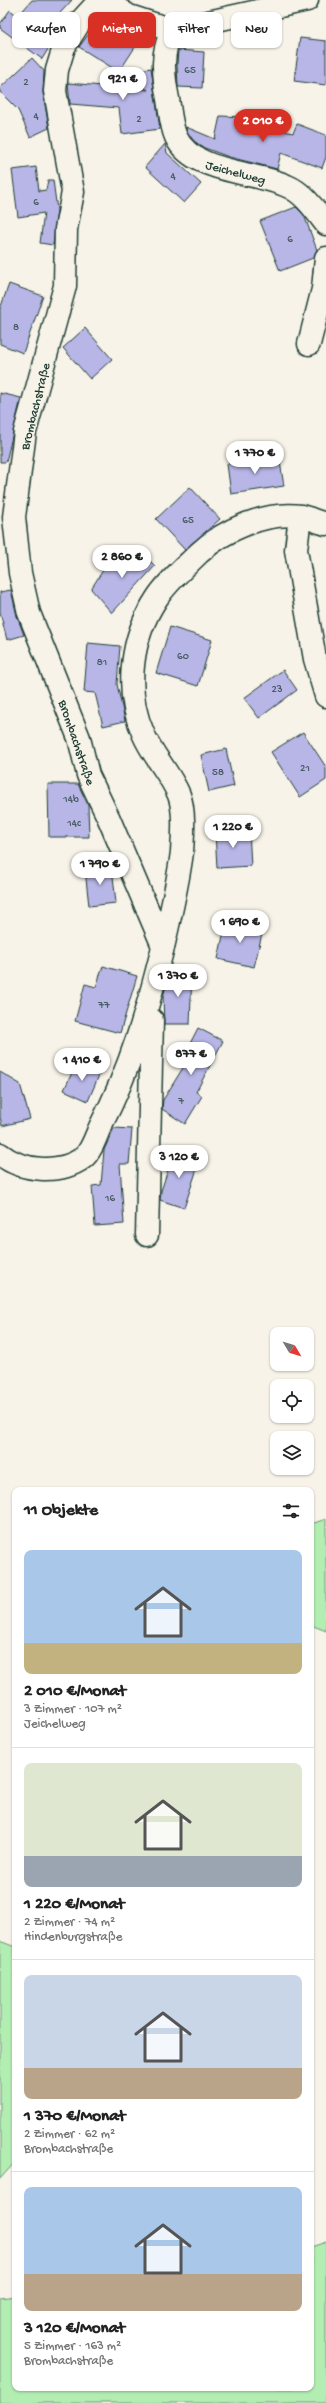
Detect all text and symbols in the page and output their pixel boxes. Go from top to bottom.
chip: Kaufen [12,12,80,48]
chip: Mieten [88,12,156,48]
chip: Filter [164,12,223,48]
chip: Neu [231,12,282,48]
house number: 65 [184,65,196,77]
pin: 921 € [95,67,151,101]
text: 921 € [109,72,137,87]
house number: 2 [23,77,29,89]
pin: 2 010 € [226,109,300,143]
house number: 4 [33,111,39,123]
house number: 2 [136,114,142,126]
text: 2 010 € [243,114,283,129]
street label: Jeichelweg [204,158,267,189]
house number: 4 [170,171,176,183]
house number: 6 [33,197,39,209]
house number: 6 [287,234,293,246]
house number: 8 [13,322,19,334]
street label: Brombachstraße [18,361,55,453]
pin: 1 770 € [218,441,292,475]
text: 1 770 € [235,446,275,461]
house number: 65 [182,515,194,527]
pin: 2 860 € [85,545,159,579]
text: 2 860 € [101,550,143,565]
house number: 60 [177,651,189,663]
house number: 81 [97,657,107,669]
house number: 23 [271,684,283,696]
street label: Brombachstraße [54,697,97,788]
house number: 21 [300,763,310,775]
house number: 58 [212,767,224,779]
house number: 14b [62,794,79,806]
pin: 1 220 € [196,815,270,849]
house number: 14c [66,818,82,830]
text: 1 220 € [213,820,253,835]
pin: 1 790 € [63,852,137,886]
text: 1 790 € [80,857,120,872]
pin: 1 690 € [203,910,277,944]
text: 1 690 € [220,915,260,930]
pin: 1 370 € [141,964,215,998]
text: 1 370 € [158,969,198,984]
house number: 77 [97,1000,110,1012]
pin: 877 € [163,1042,219,1076]
text: 877 € [175,1047,207,1062]
pin: 1 410 € [45,1048,119,1082]
text: 1 410 € [63,1053,101,1068]
house number: 7 [177,1096,184,1108]
pin: 3 120 € [142,1145,216,1179]
text: 3 120 € [159,1150,199,1165]
house number: 16 [104,1193,115,1205]
north arrow [270,1327,314,1371]
map controls [270,1327,314,1475]
button: locate [270,1379,314,1423]
button: layers [270,1431,314,1475]
icon: filters [280,1500,302,1522]
text: 11 Objekte [24,1501,98,1521]
icon: home [127,1576,199,1648]
text: 2 010 €/Monat [24,1682,126,1702]
text: 3 Zimmer · 107 m² [24,1702,122,1717]
text: Jeichelweg [24,1717,86,1732]
icon: home [127,1789,199,1861]
text: 1 220 €/Monat [24,1895,125,1915]
text: 2 Zimmer · 74 m² [24,1915,115,1930]
text: Hindenburgstraße [24,1930,122,1945]
icon: home [127,2001,199,2073]
text: 1 370 €/Monat [24,2107,126,2127]
text: 2 Zimmer · 62 m² [24,2127,115,2142]
text: Brombachstraße [24,2142,113,2157]
icon: home [127,2213,199,2285]
text: 3 120 €/Monat [24,2319,125,2339]
text: 5 Zimmer · 163 m² [24,2339,121,2354]
text: Brombachstraße [24,2354,113,2369]

